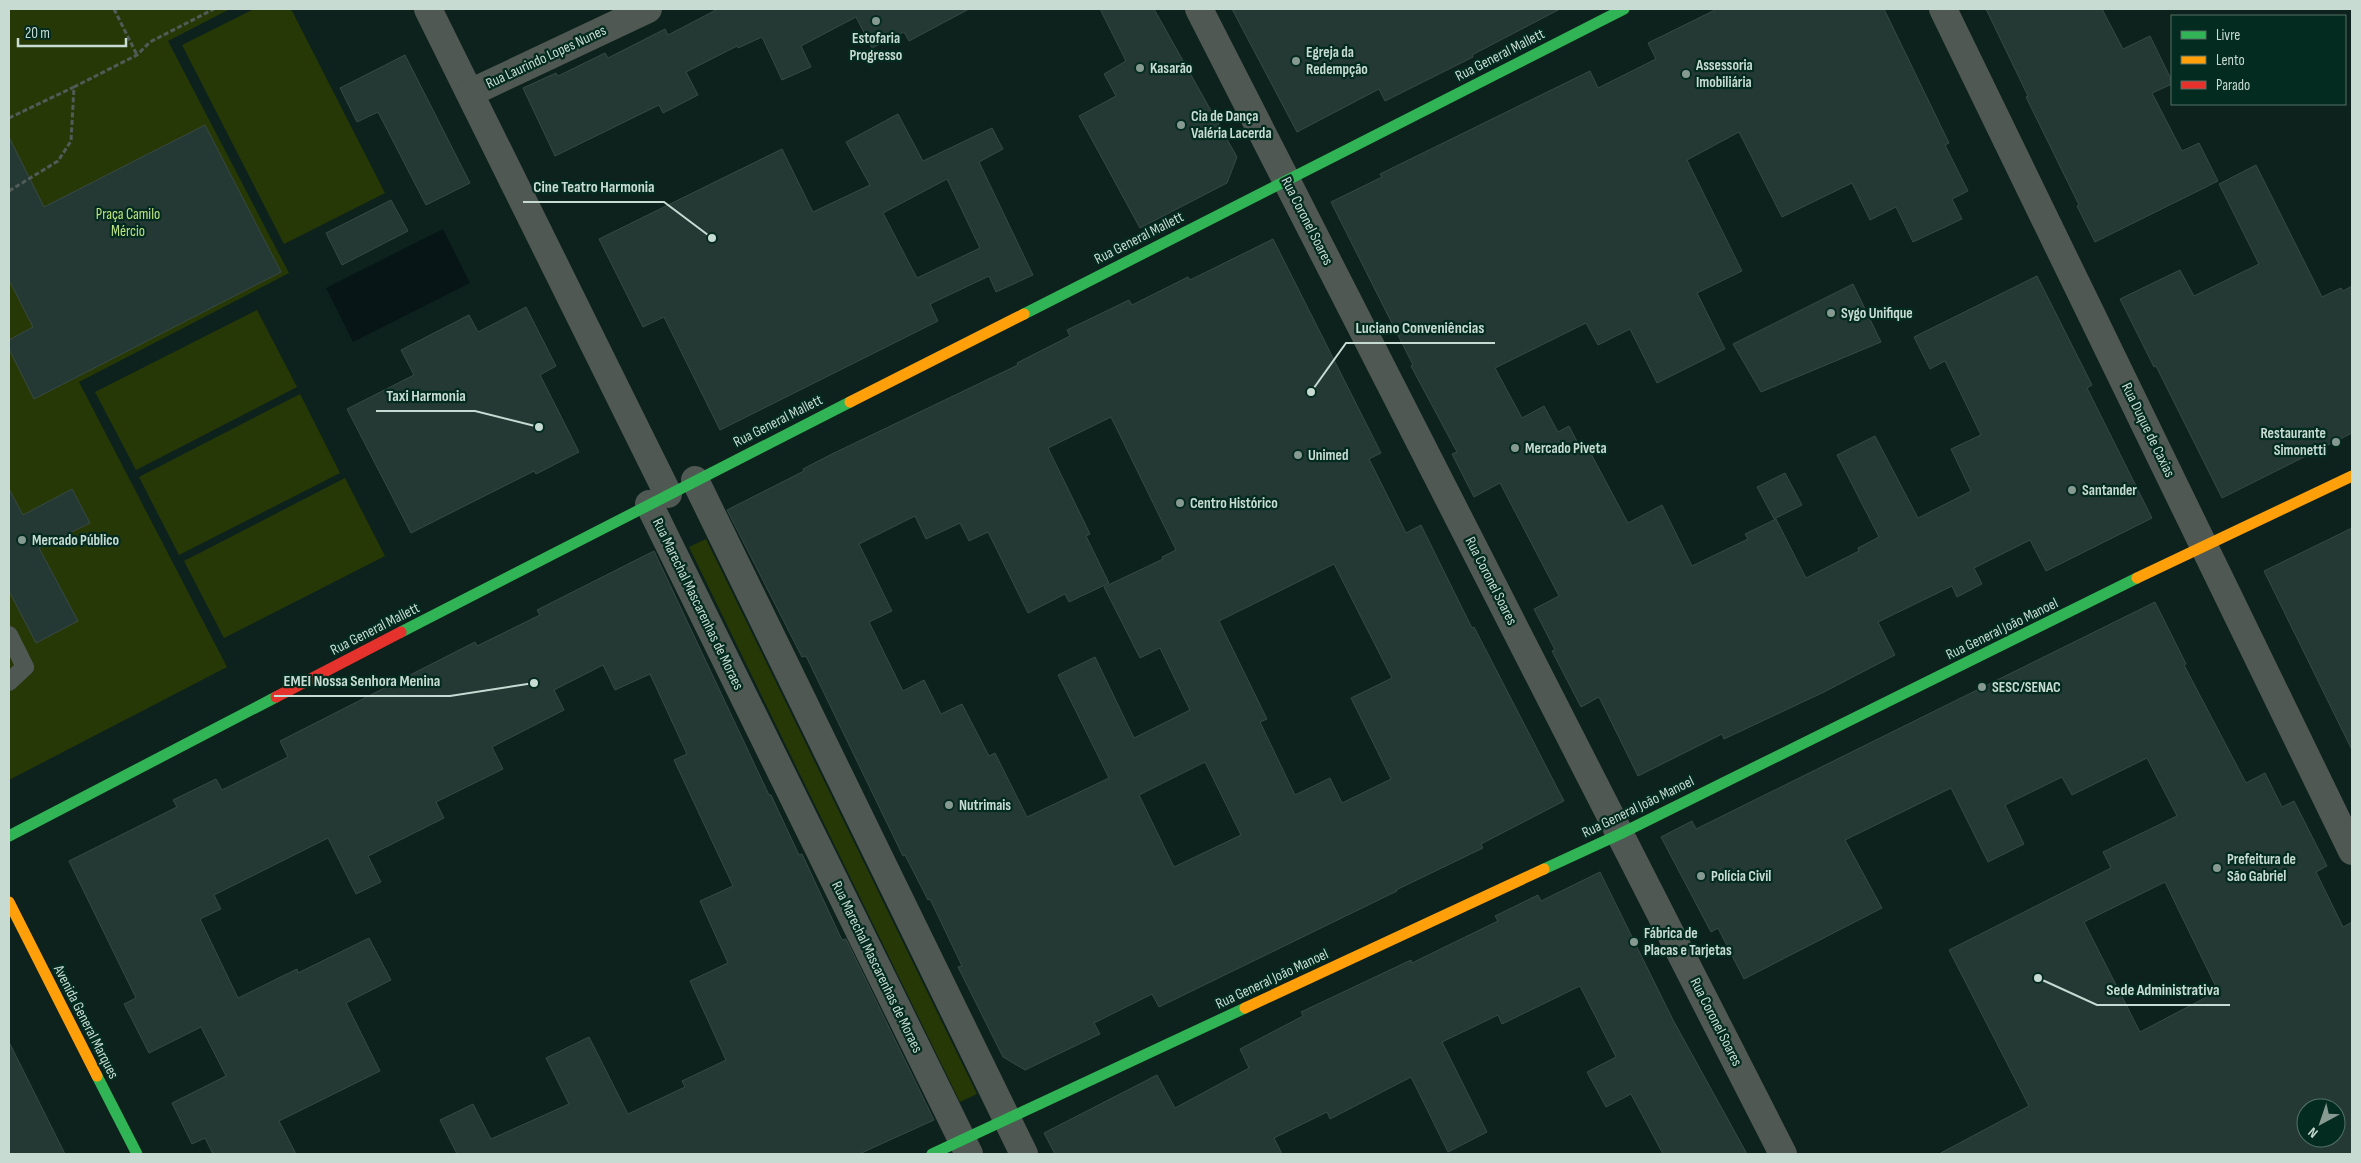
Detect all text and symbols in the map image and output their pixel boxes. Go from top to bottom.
scale bar [18,15,125,47]
marker: Estofaria Progresso [870,15,882,27]
legend [2171,15,2346,105]
street label: Rua Laurindo Lopes Nunes [483,21,609,93]
text: 20 m [25,24,50,43]
street label: Rua General Mallett [1452,24,1548,86]
text: Livre [2216,26,2240,45]
place label: Estofaria Progresso [850,29,902,65]
place label: Egreja da Redempção [1306,43,1368,79]
text: Lento [2216,51,2245,70]
marker: Egreja da Redempção [1290,55,1302,67]
place label: Assessoria Imobiliária [1695,56,1753,92]
place label: Kasarão [1150,59,1192,78]
marker: Kasarão [1134,62,1146,74]
marker: Assessoria Imobiliária [1680,68,1692,80]
text: Parado [2216,76,2250,95]
place label: Cia de Dança Valéria Lacerda [1191,107,1272,143]
marker: Cia de Dança Valéria Lacerda [1175,119,1187,131]
callout: Cine Teatro Harmonia [523,171,664,202]
street label: Rua Coronel Soares [1277,174,1337,268]
text: Cine Teatro Harmonia [533,178,655,197]
park label: Praça Camilo Mércio [96,205,160,241]
street label: Rua General Mallett [1091,207,1187,269]
place label: Sygo Unifique [1841,304,1913,323]
marker: Sygo Unifique [1825,307,1837,319]
callout: Luciano Conveniências [1346,312,1495,343]
text: Luciano Conveniências [1356,319,1484,338]
callout: Taxi Harmonia [376,380,475,411]
street label: Rua Duque de Caxias [2117,380,2179,480]
text: Taxi Harmonia [386,387,466,406]
street label: Rua General Mallett [730,390,826,452]
place label: Restaurante Simonetti [2260,424,2326,460]
marker: Restaurante Simonetti [2330,436,2342,448]
place label: Mercado Piveta [1525,439,1607,458]
marker: Mercado Piveta [1509,442,1521,454]
place label: Unimed [1308,446,1348,465]
marker: Unimed [1292,449,1304,461]
place label: Santander [2082,481,2137,500]
marker: Santander [2066,484,2078,496]
place label: Centro Histórico [1190,494,1278,513]
marker: Centro Histórico [1174,497,1186,509]
street label: Rua Marechal Mascarenhas de Moraes [648,515,748,693]
place label: Mercado Público [32,531,119,550]
marker: Mercado Público [16,534,28,546]
street label: Rua Coronel Soares [1461,534,1521,628]
street label: Rua General João Manoel [1943,594,2061,664]
street label: Rua General Mallett [327,598,423,660]
callout: EMEI Nossa Senhora Menina [274,665,450,696]
text: EMEI Nossa Senhora Menina [284,672,440,691]
place label: SESC/SENAC [1992,678,2061,697]
marker: SESC/SENAC [1976,681,1988,693]
street label: Rua General João Manoel [1579,772,1697,842]
place label: Nutrimais [959,796,1011,815]
marker: Nutrimais [943,799,955,811]
place label: Prefeitura de São Gabriel [2227,850,2296,886]
marker: Prefeitura de São Gabriel [2211,862,2223,874]
place label: Polícia Civil [1711,867,1771,886]
marker: Polícia Civil [1695,870,1707,882]
street label: Rua Marechal Mascarenhas de Moraes [827,878,927,1056]
place label: Fábrica de Placas e Tarjetas [1644,924,1732,960]
marker: Fábrica de Placas e Tarjetas [1628,936,1640,948]
street label: Rua General João Manoel [1213,945,1331,1013]
street label: Avenida General Marques [49,961,123,1082]
callout: Sede Administrativa [2097,974,2230,1005]
street label: Rua Coronel Soares [1686,975,1746,1069]
text: Sede Administrativa [2106,981,2220,1000]
north arrow [2296,1098,2346,1148]
text: N [2305,1124,2321,1141]

